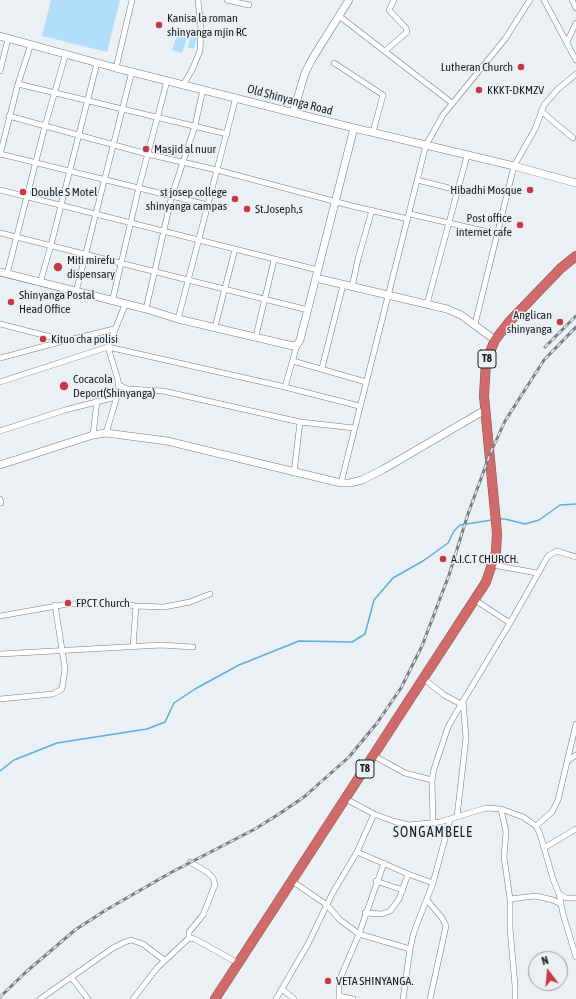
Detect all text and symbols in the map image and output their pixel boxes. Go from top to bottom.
place label: Kanisa la roman shinyanga mjin RC [167,11,247,39]
marker: Kanisa la roman shinyanga mjin RC [154,20,164,30]
place label: Lutheran Church [441,60,513,74]
marker: Lutheran Church [516,62,526,72]
street label: Old Shinyanga Road [246,82,334,118]
place label: KKKT-DKMZV [487,83,544,97]
marker: KKKT-DKMZV [474,85,484,95]
place label: Masjid al nuur [154,142,216,156]
marker: Masjid al nuur [141,144,151,154]
place label: Hibadhi Mosque [450,183,522,197]
place label: Double S Motel [31,185,97,199]
place label: st josep college shinyanga campas [146,185,227,213]
marker: Hibadhi Mosque [525,185,535,195]
marker: Double S Motel [18,187,28,197]
marker: st josep college shinyanga campas [230,194,240,204]
place label: St.Joseph,s [255,202,303,216]
marker: St.Joseph,s [242,204,252,214]
place label: Post office internet cafe [456,211,512,239]
marker: Post office internet cafe [515,220,525,230]
place label: Miti mirefu dispensary [67,253,115,281]
marker: Miti mirefu dispensary [52,261,64,273]
place label: Shinyanga Postal Head Office [19,288,95,316]
marker: Shinyanga Postal Head Office [6,297,16,307]
place label: Anglican shinyanga [507,308,552,336]
marker: Anglican shinyanga [555,317,565,327]
place label: Kituo cha polisi [51,332,118,346]
marker: Kituo cha polisi [38,334,48,344]
road number: T8 [478,350,496,368]
place label: Cocacola Deport(Shinyanga) [73,372,155,400]
marker: Cocacola Deport(Shinyanga) [58,380,70,392]
place label: A.I.C.T CHURCH. [451,552,518,566]
marker: A.I.C.T CHURCH. [438,554,448,564]
place label: FPCT Church [76,596,130,610]
marker: FPCT Church [63,598,73,608]
road number: T8 [356,760,374,778]
district label: SONGAMBELE [393,825,473,841]
north arrow [528,951,568,991]
text: N [540,954,550,967]
place label: VETA SHINYANGA. [336,974,414,988]
marker: VETA SHINYANGA. [323,976,333,986]

